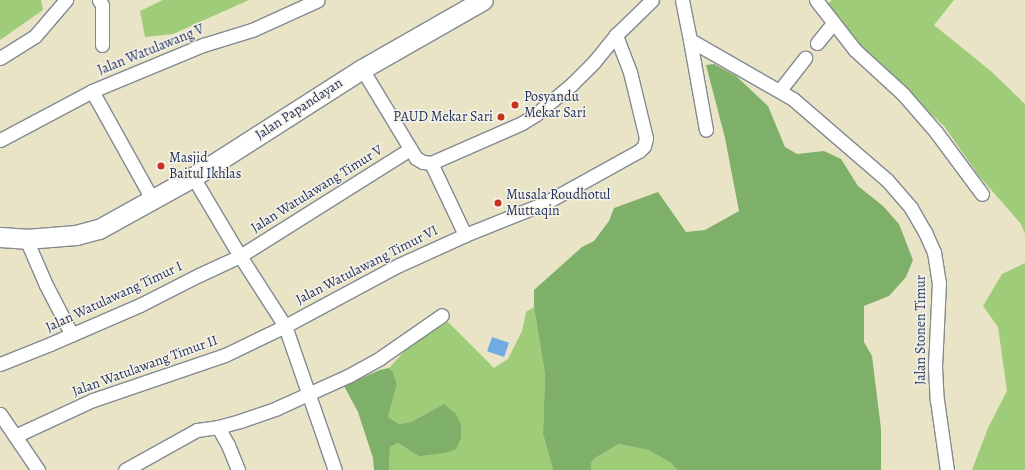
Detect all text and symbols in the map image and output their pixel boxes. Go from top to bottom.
street label: Jalan Watulawang V [95,21,207,79]
street label: Jalan Papandayan [252,75,346,143]
place label: Posyandu Mekar Sari [524,89,586,122]
marker: Posyandu Mekar Sari [509,99,521,111]
place label: PAUD Mekar Sari [393,109,493,125]
marker: PAUD Mekar Sari [496,112,506,122]
street label: Jalan Watulawang Timur V [248,142,386,236]
place label: Masjid Baitul Ikhlas [169,150,241,182]
marker: Masjid Baitul Ikhlas [156,161,166,171]
place label: Musala Roudhotul Muttaqin [506,187,610,220]
marker: Musala Roudhotul Muttaqin [493,198,503,208]
street label: Jalan Watulawang Timur VI [293,222,441,308]
street label: Jalan Watulawang Timur I [43,258,185,336]
street label: Jalan Stonen Timur [913,275,929,385]
street label: Jalan Watulawang Timur II [70,332,220,400]

